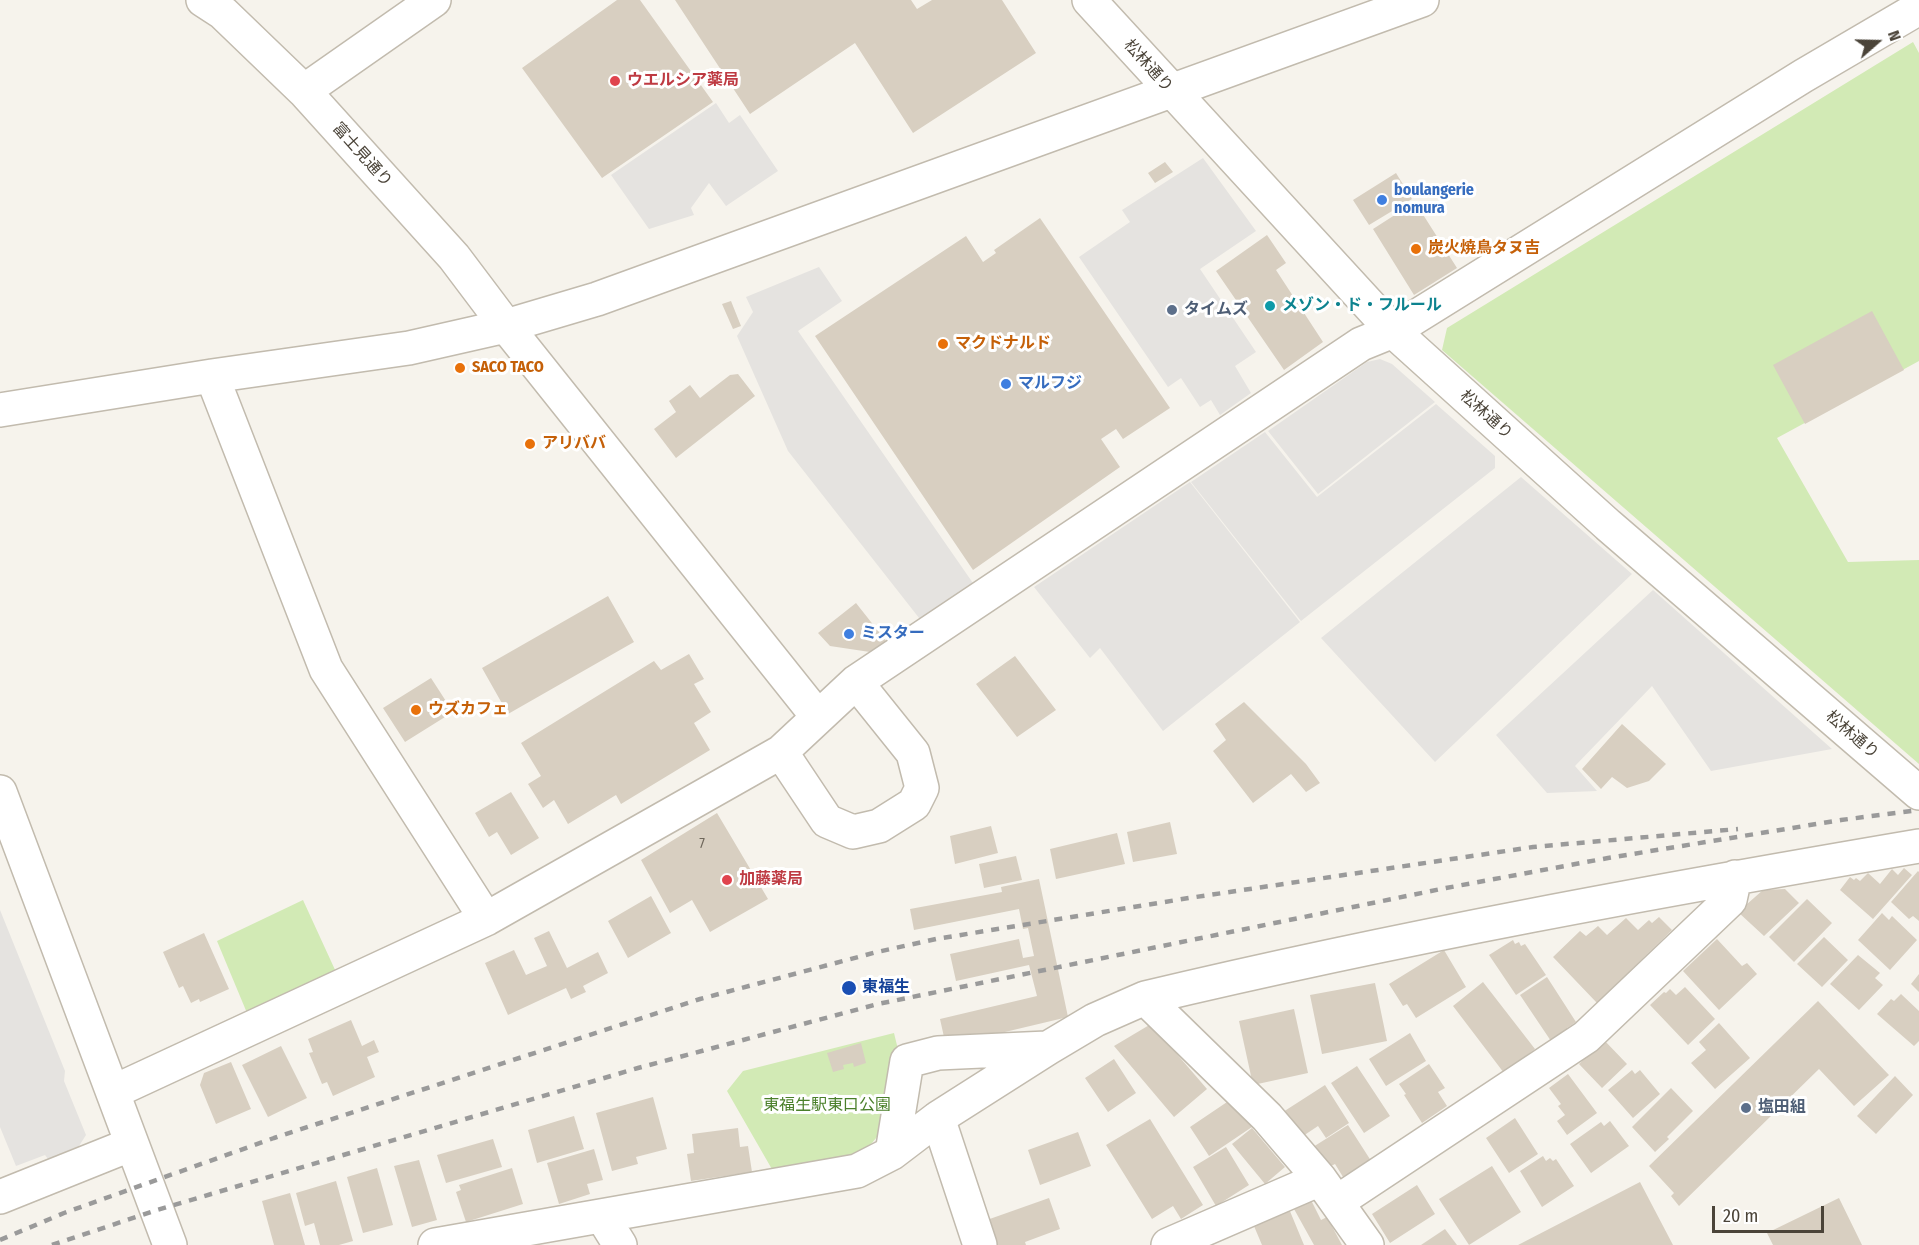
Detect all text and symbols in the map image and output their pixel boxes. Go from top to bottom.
north arrow [1847,12,1907,72]
text: N [1884,28,1905,43]
street label: 松林通り [1119,36,1177,96]
place label: ウエルシア薬局 [627,71,739,91]
marker: ウエルシア薬局 [608,74,622,88]
street label: 富士見通り [328,119,396,191]
place label: boulangerie nomura [1394,181,1474,219]
marker: boulangerie nomura [1375,193,1389,207]
place label: 炭火焼鳥タヌ吉 [1428,239,1540,259]
marker: 炭火焼鳥タヌ吉 [1409,242,1423,256]
place label: メゾン・ド・フルール [1282,296,1442,316]
marker: メゾン・ド・フルール [1263,299,1277,313]
place label: タイムズ [1184,300,1248,320]
marker: タイムズ [1165,303,1179,317]
place label: マクドナルド [955,334,1051,354]
marker: マクドナルド [936,337,950,351]
place label: SACO TACO [472,358,544,378]
marker: SACO TACO [453,361,467,375]
place label: マルフジ [1018,374,1082,394]
marker: マルフジ [999,377,1013,391]
street label: 松林通り [1456,386,1516,444]
place label: アリババ [542,434,606,454]
marker: アリババ [523,437,537,451]
place label: ミスター [861,624,925,644]
marker: ミスター [842,627,856,641]
place label: ウズカフェ [428,700,508,720]
marker: ウズカフェ [409,703,423,717]
street label: 松林通り [1822,707,1882,763]
house number: 7 [699,836,705,852]
place label: 加藤薬局 [739,870,803,890]
marker: 加藤薬局 [720,873,734,887]
place label: 東福生 [862,978,910,998]
marker: 東福生 [840,979,858,997]
park label: 東福生駅東口公園 [763,1096,891,1116]
place label: 塩田組 [1758,1098,1806,1118]
marker: 塩田組 [1739,1101,1753,1115]
scale bar [1715,1194,1828,1232]
text: 20 m [1723,1205,1758,1227]

